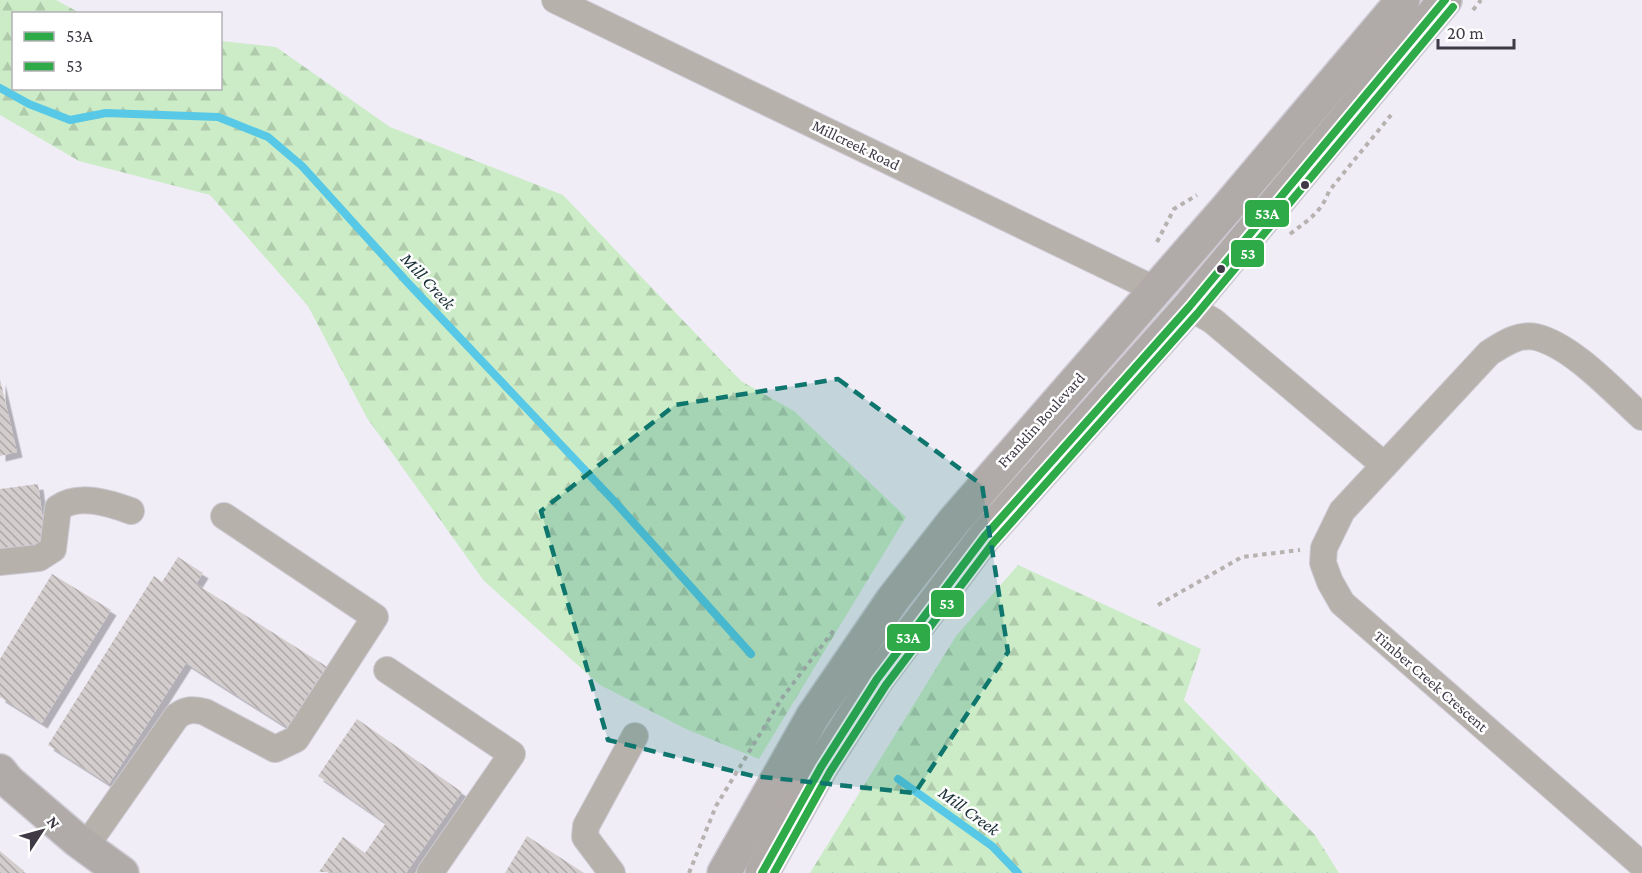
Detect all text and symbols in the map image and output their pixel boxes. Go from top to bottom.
legend [12,12,222,90]
scale bar [1438,12,1514,50]
text: 20 m [1447,23,1484,43]
text: 53A [66,26,94,46]
text: 53 [66,56,83,76]
street label: Millcreek Road [810,117,903,174]
unlabelled marker [1299,179,1311,191]
line badge: 53A [1244,199,1290,228]
text: 53A [1255,205,1280,222]
line badge: 53 [1230,239,1265,268]
text: 53 [1240,245,1256,262]
water label: Mill Creek [396,248,460,314]
unlabelled marker [1215,263,1227,275]
street label: Franklin Boulevard [994,369,1088,471]
line badge: 53 [930,589,965,618]
text: 53 [939,595,955,612]
line badge: 53A [886,623,931,652]
street label: Timber Creek Crescent [1371,627,1492,735]
text: 53A [896,629,921,646]
water label: Mill Creek [934,782,1004,840]
north arrow [12,801,72,861]
text: N [44,813,64,832]

